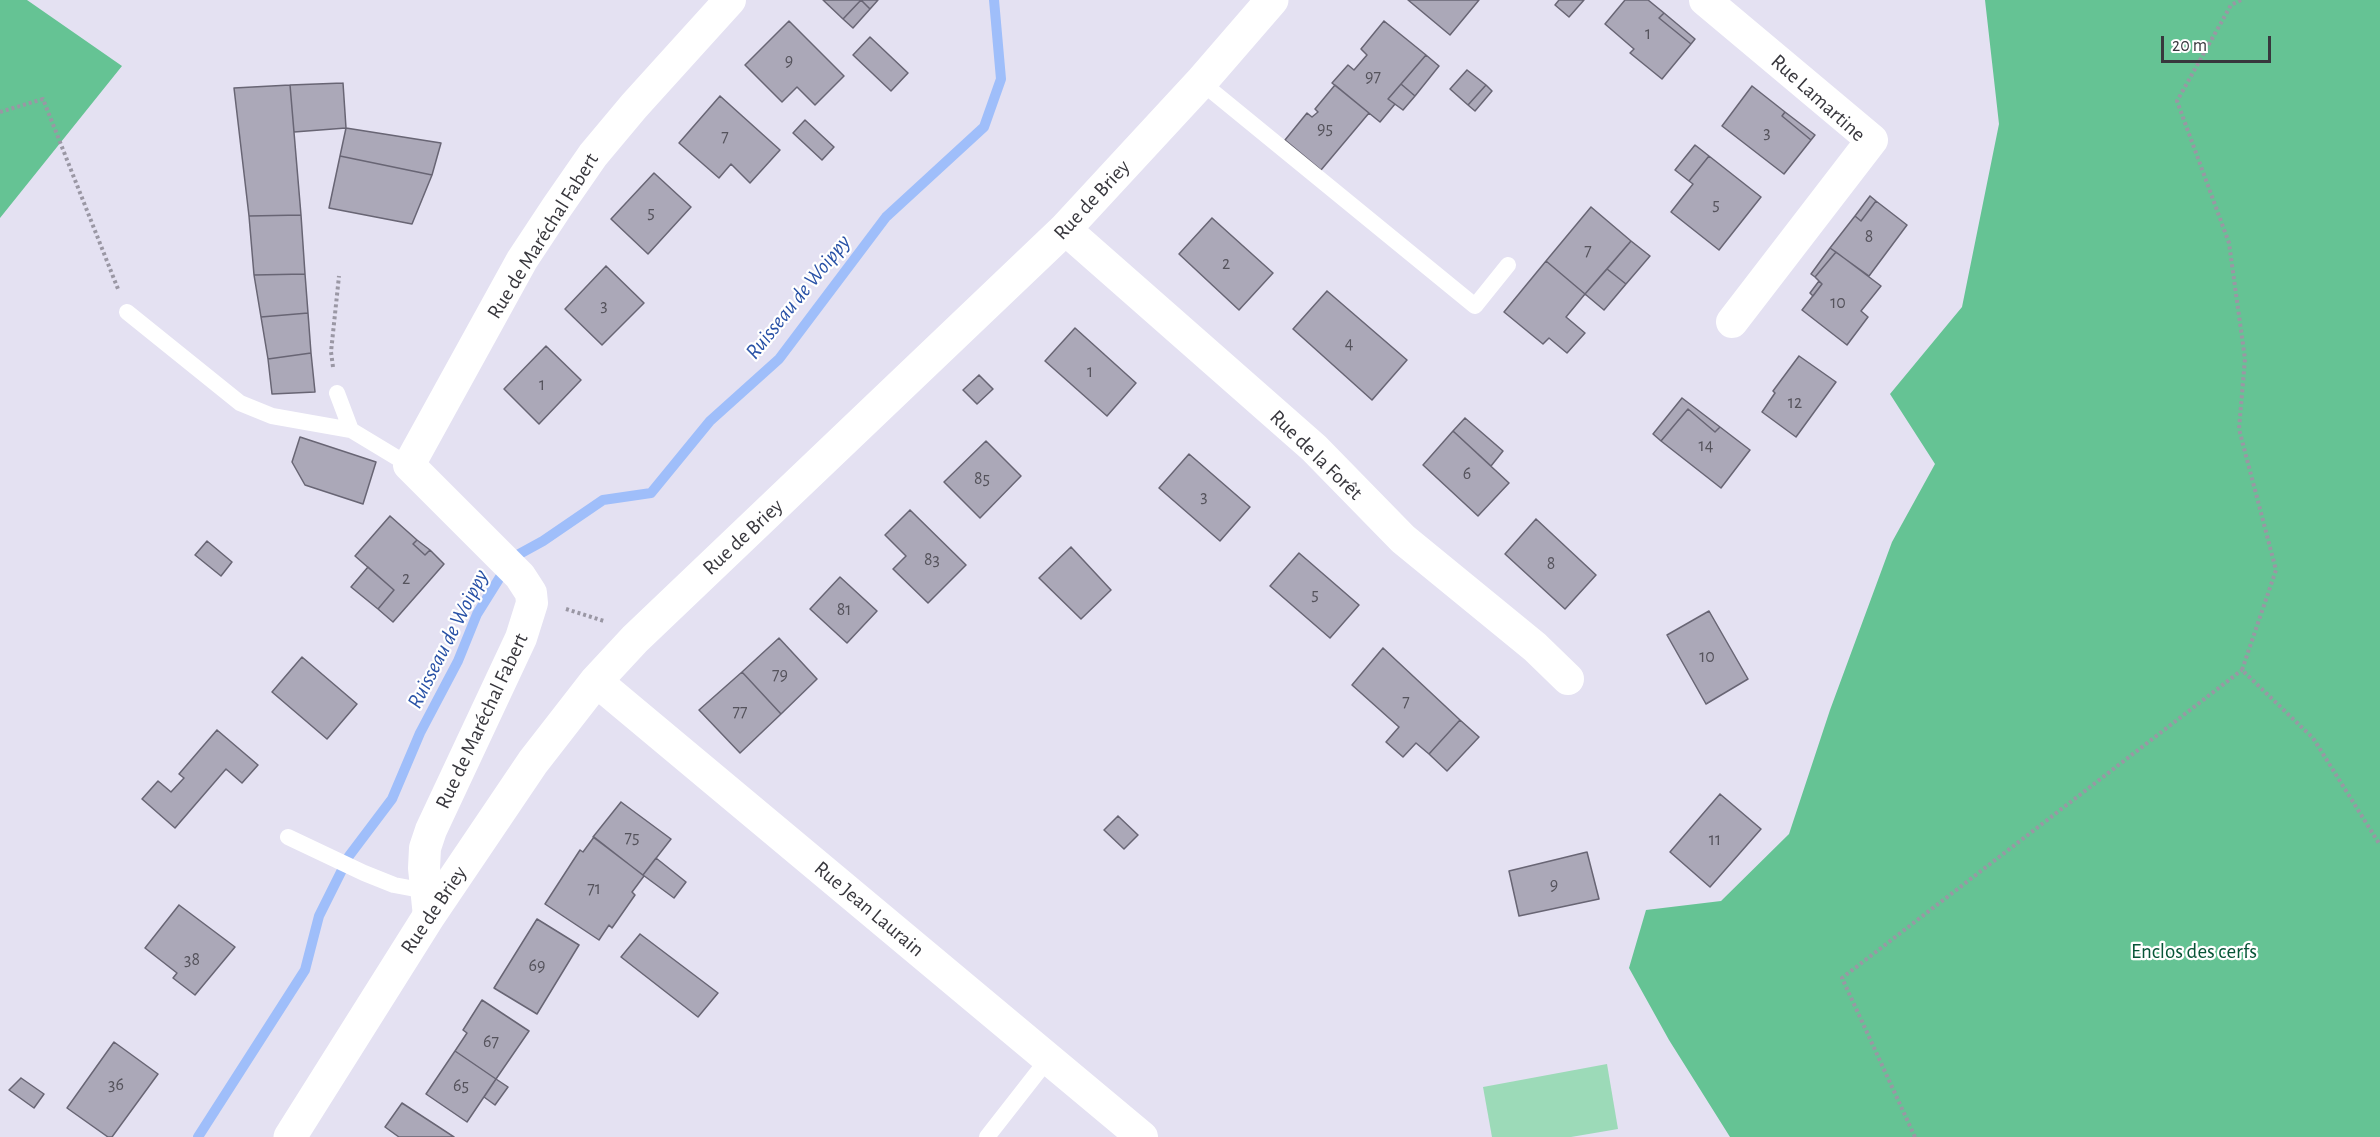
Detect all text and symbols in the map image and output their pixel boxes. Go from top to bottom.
house number: 1 [1645,23,1651,45]
scale bar [2164,24,2274,62]
text: 20 m [2172,37,2207,55]
street label: Rue Lamartine [1765,49,1871,147]
house number: 9 [785,50,793,72]
house number: 97 [1365,66,1381,88]
house number: 95 [1317,118,1333,140]
house number: 3 [1763,122,1771,144]
house number: 7 [721,126,729,148]
street label: Rue de Maréchal Fabert [482,148,604,324]
street label: Rue de Briey [1048,155,1136,245]
house number: 5 [1712,194,1720,216]
house number: 5 [647,202,655,224]
house number: 8 [1865,226,1873,248]
water label: Ruisseau de Woippy [740,229,856,365]
house number: 7 [1584,240,1592,262]
house number: 2 [1222,253,1230,275]
house number: 10 [1830,292,1846,314]
house number: 3 [600,295,608,317]
house number: 4 [1345,333,1353,355]
house number: 1 [1087,361,1093,383]
house number: 1 [539,374,545,396]
house number: 12 [1788,392,1802,414]
street label: Rue de la Forêt [1264,405,1368,505]
house number: 14 [1699,435,1713,457]
house number: 6 [1463,463,1471,485]
house number: 85 [974,468,990,490]
house number: 3 [1200,486,1208,508]
street label: Rue de Briey [698,493,788,581]
house number: 83 [924,549,940,571]
house number: 8 [1547,553,1555,575]
water label: Ruisseau de Woippy [402,565,494,713]
house number: 2 [402,568,410,590]
house number: 5 [1311,584,1319,606]
house number: 81 [837,599,851,621]
street label: Rue de Maréchal Fabert [430,629,534,813]
house number: 10 [1699,646,1715,668]
house number: 79 [772,664,788,686]
house number: 7 [1402,691,1410,713]
house number: 77 [732,701,748,723]
house number: 75 [624,827,640,849]
house number: 11 [1709,829,1721,851]
street label: Rue Jean Laurain [809,856,929,962]
street label: Rue de Briey [395,861,473,959]
house number: 9 [1550,874,1558,896]
house number: 71 [587,878,601,900]
park label: Enclos des cerfs [2131,939,2257,965]
house number: 38 [184,949,200,971]
house number: 69 [529,955,545,977]
house number: 67 [483,1031,499,1053]
house number: 36 [108,1074,124,1096]
house number: 65 [453,1075,469,1097]

